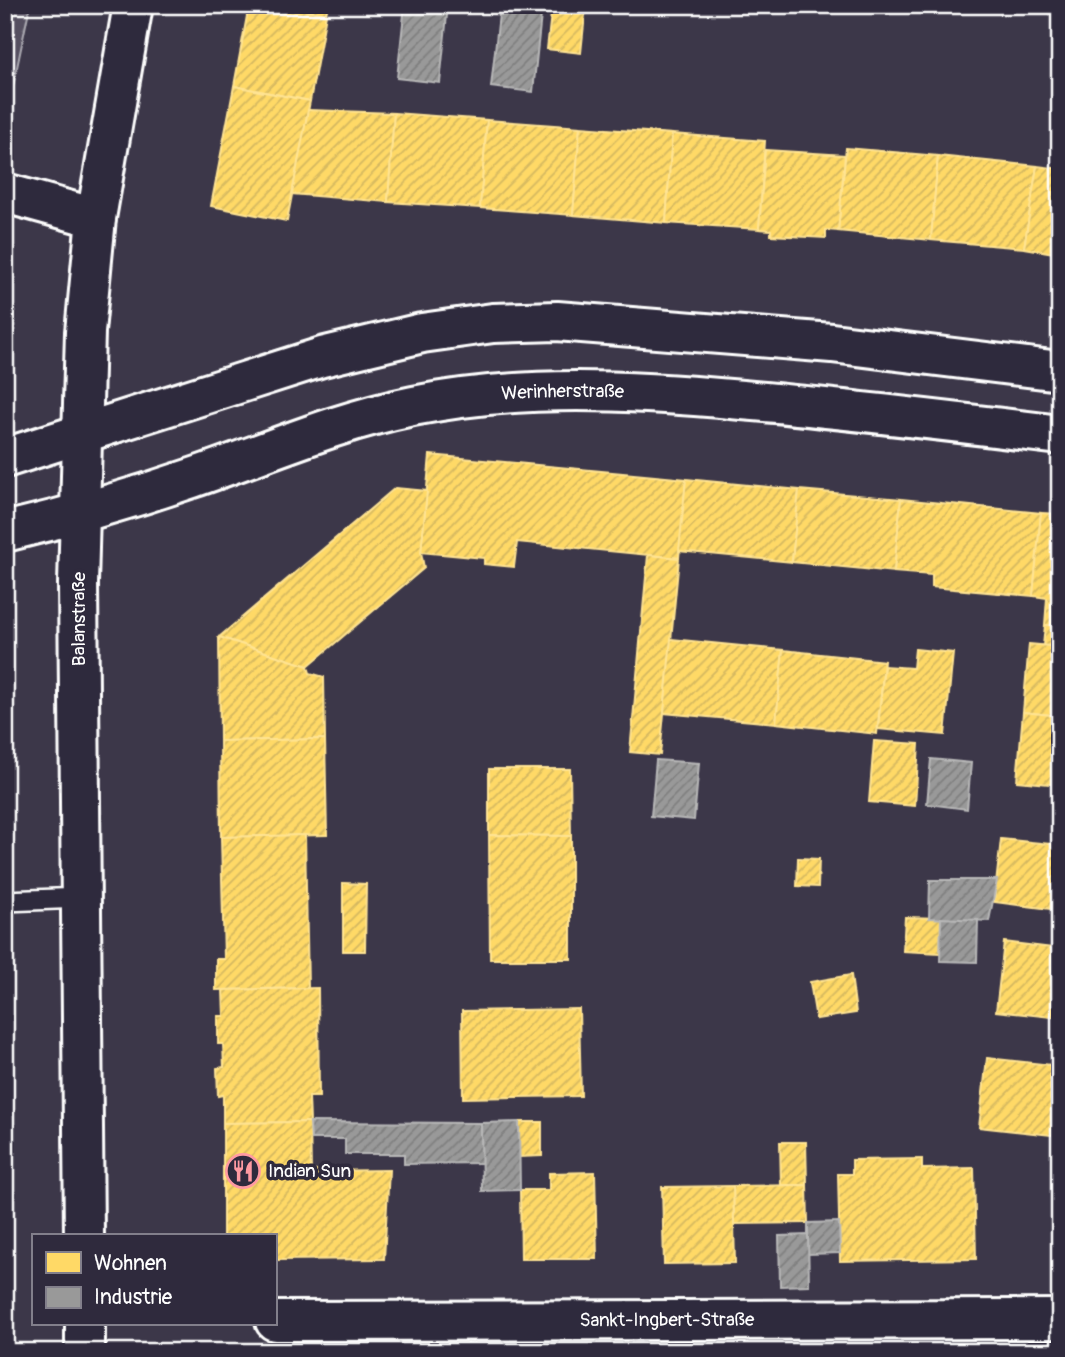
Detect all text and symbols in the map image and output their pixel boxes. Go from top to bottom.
street label: Werinherstraße [500,379,625,406]
street label: Balanstraße [67,571,91,666]
restaurant icon: Indian Sun [224,1152,262,1190]
place label: Indian Sun [268,1159,351,1183]
legend [32,1234,276,1326]
text: Wohnen [94,1250,167,1277]
text: Industrie [94,1284,173,1311]
street label: Sankt-Ingbert-Straße [579,1308,755,1332]

